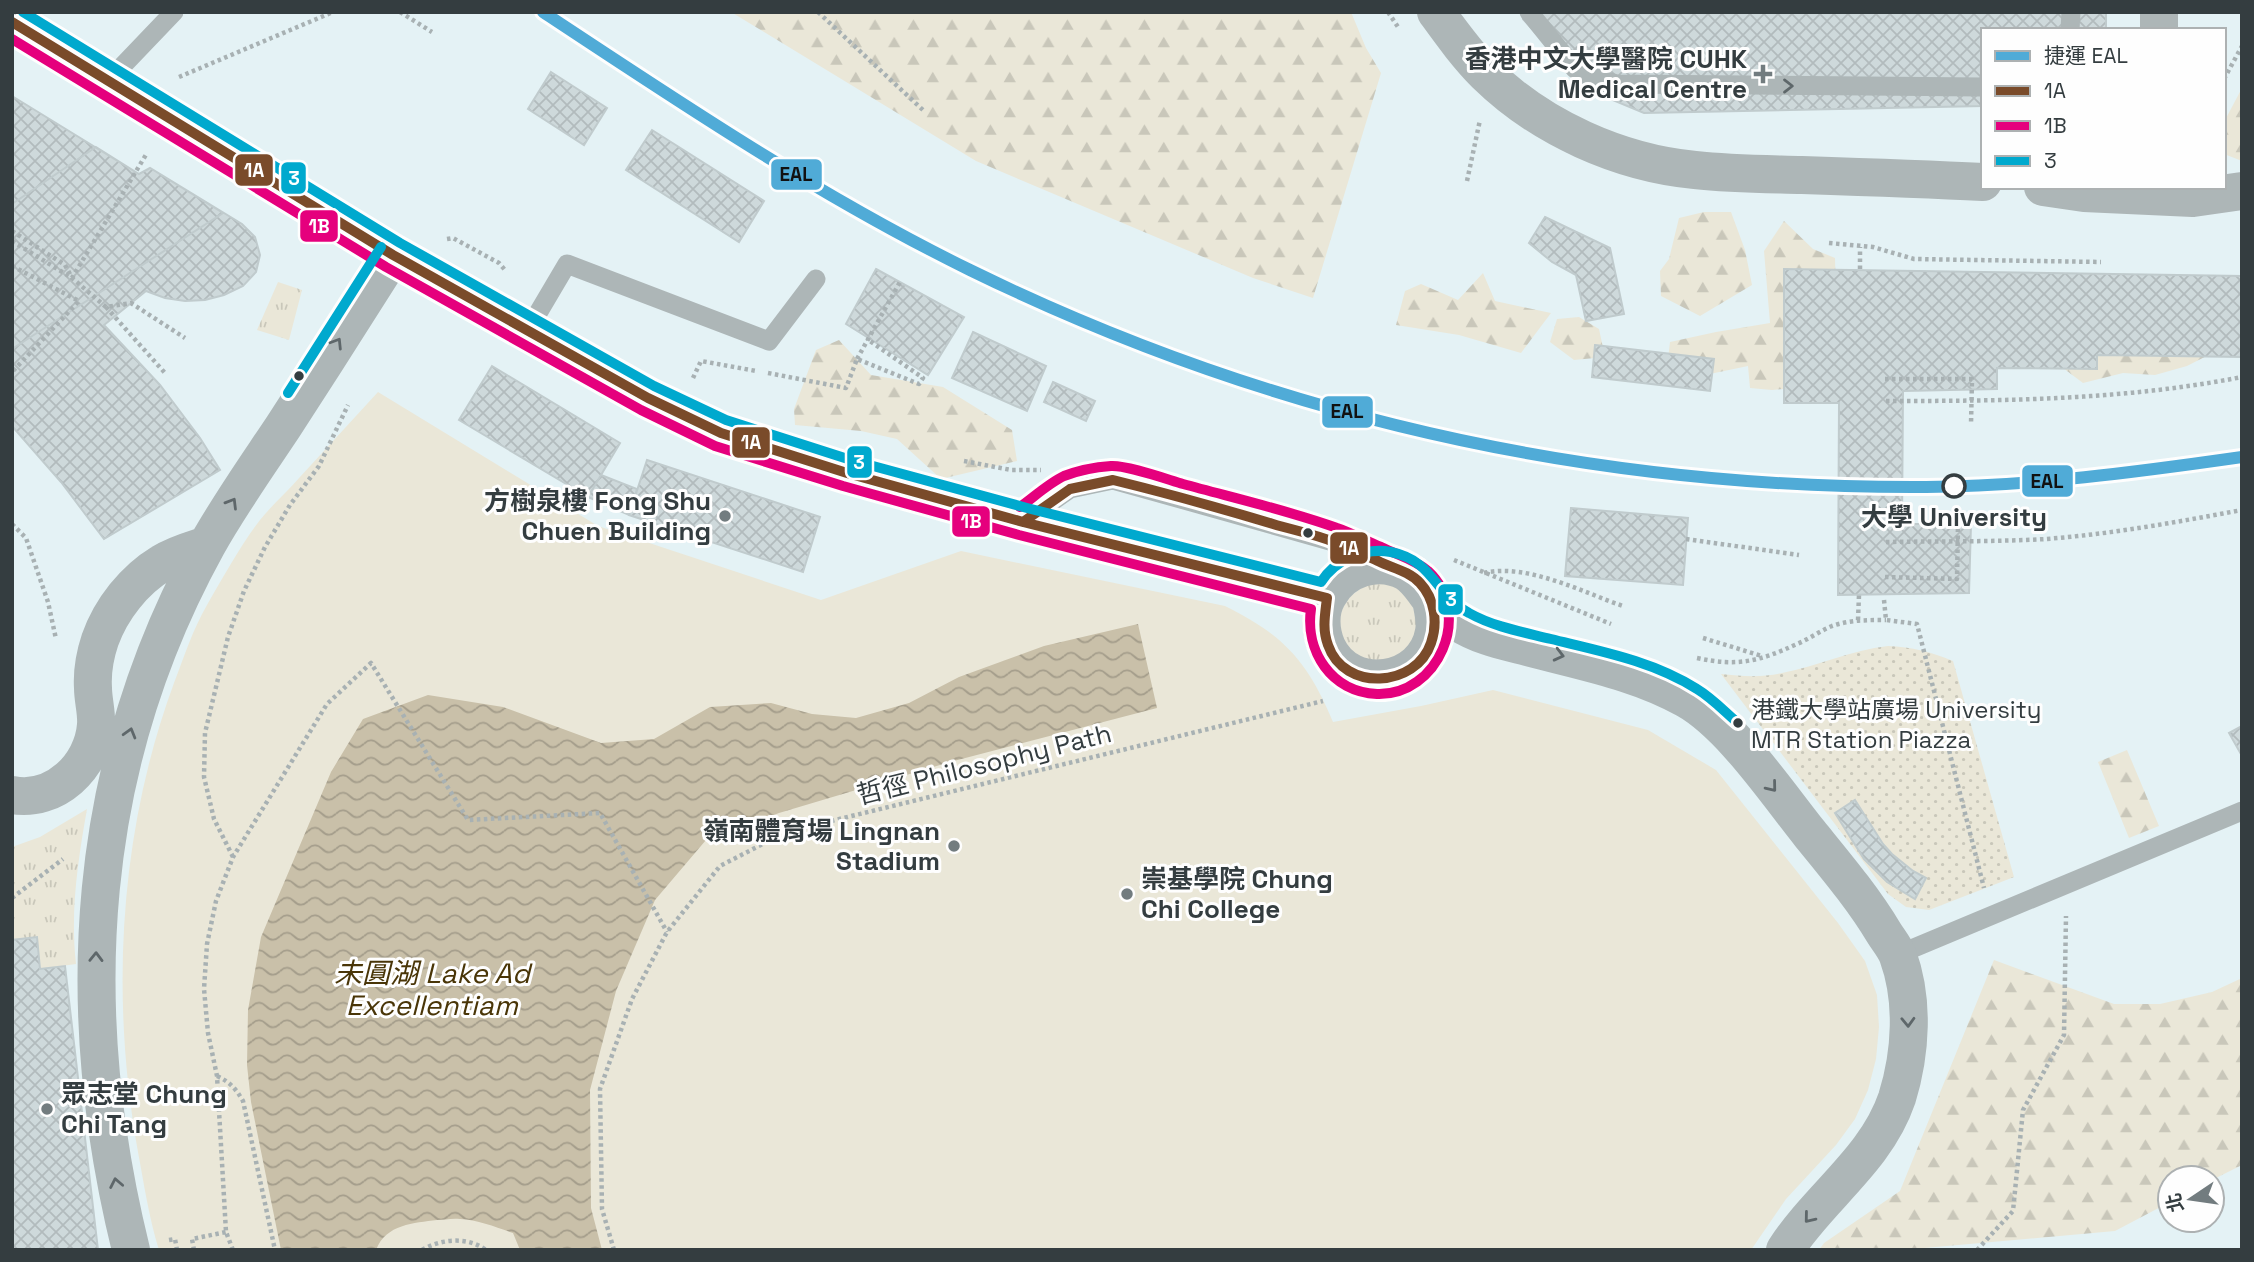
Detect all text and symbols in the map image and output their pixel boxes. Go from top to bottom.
legend [1981,28,2226,189]
place label: 香港中文大學醫院 CUHK Medical Centre [1465,42,1748,106]
text: 捷運 EAL [2044,42,2128,69]
marker: 香港中文大學醫院 CUHK Medical Centre [1753,64,1773,84]
text: 1A [2044,77,2066,104]
one-way arrow [1783,78,1794,94]
text: 1B [2044,112,2067,139]
text: 3 [2044,147,2057,174]
line badge: 1A [234,153,274,187]
text: 1A [244,158,264,183]
line badge: EAL [770,158,823,191]
line badge: 3 [280,161,307,195]
text: EAL [780,162,812,187]
text: 3 [288,166,300,191]
line badge: 1B [299,209,339,243]
text: 1B [308,214,330,239]
one-way arrow [328,338,341,351]
unlabelled marker [292,369,306,383]
line badge: EAL [1321,395,1374,429]
text: EAL [1331,399,1363,424]
line badge: 1A [731,426,771,459]
text: 1A [741,430,761,455]
line badge: 3 [846,445,873,479]
text: 3 [853,450,865,475]
line badge: EAL [2021,464,2074,498]
text: EAL [2031,469,2063,494]
marker: 大學 University [1942,474,1966,498]
place label: 方樹泉樓 Fong Shu Chuen Building [484,484,711,548]
one-way arrow [224,498,237,511]
place label: 大學 University [1861,500,2047,534]
line badge: 1B [951,505,991,538]
marker: 方樹泉樓 Fong Shu Chuen Building [717,508,733,524]
text: 1B [960,509,982,534]
unlabelled marker [1301,526,1315,540]
line badge: 1A [1329,531,1369,565]
text: 1A [1339,536,1359,561]
line badge: 3 [1437,583,1464,616]
text: 3 [1445,587,1457,612]
one-way arrow [1553,647,1565,661]
place label: 港鐵大學站廣場 University MTR Station Piazza [1751,694,2041,755]
street label: 哲徑 Philosophy Path [853,716,1115,812]
marker: 港鐵大學站廣場 University MTR Station Piazza [1731,716,1745,730]
one-way arrow [121,727,136,739]
one-way arrow [1763,779,1776,791]
place label: 嶺南體育場 Lingnan Stadium [703,814,940,878]
marker: 嶺南體育場 Lingnan Stadium [946,838,962,854]
place label: 崇基學院 Chung Chi College [1141,862,1333,926]
marker: 崇基學院 Chung Chi College [1119,886,1135,902]
one-way arrow [88,951,104,962]
water label: 未圓湖 Lake Ad Excellentiam [334,955,533,1023]
one-way arrow [1901,1016,1916,1027]
place label: 眾志堂 Chung Chi Tang [61,1077,227,1141]
marker: 眾志堂 Chung Chi Tang [39,1101,55,1117]
north arrow [2156,1164,2226,1234]
one-way arrow [109,1177,124,1189]
text: 北 [2161,1191,2189,1215]
one-way arrow [1805,1210,1818,1222]

